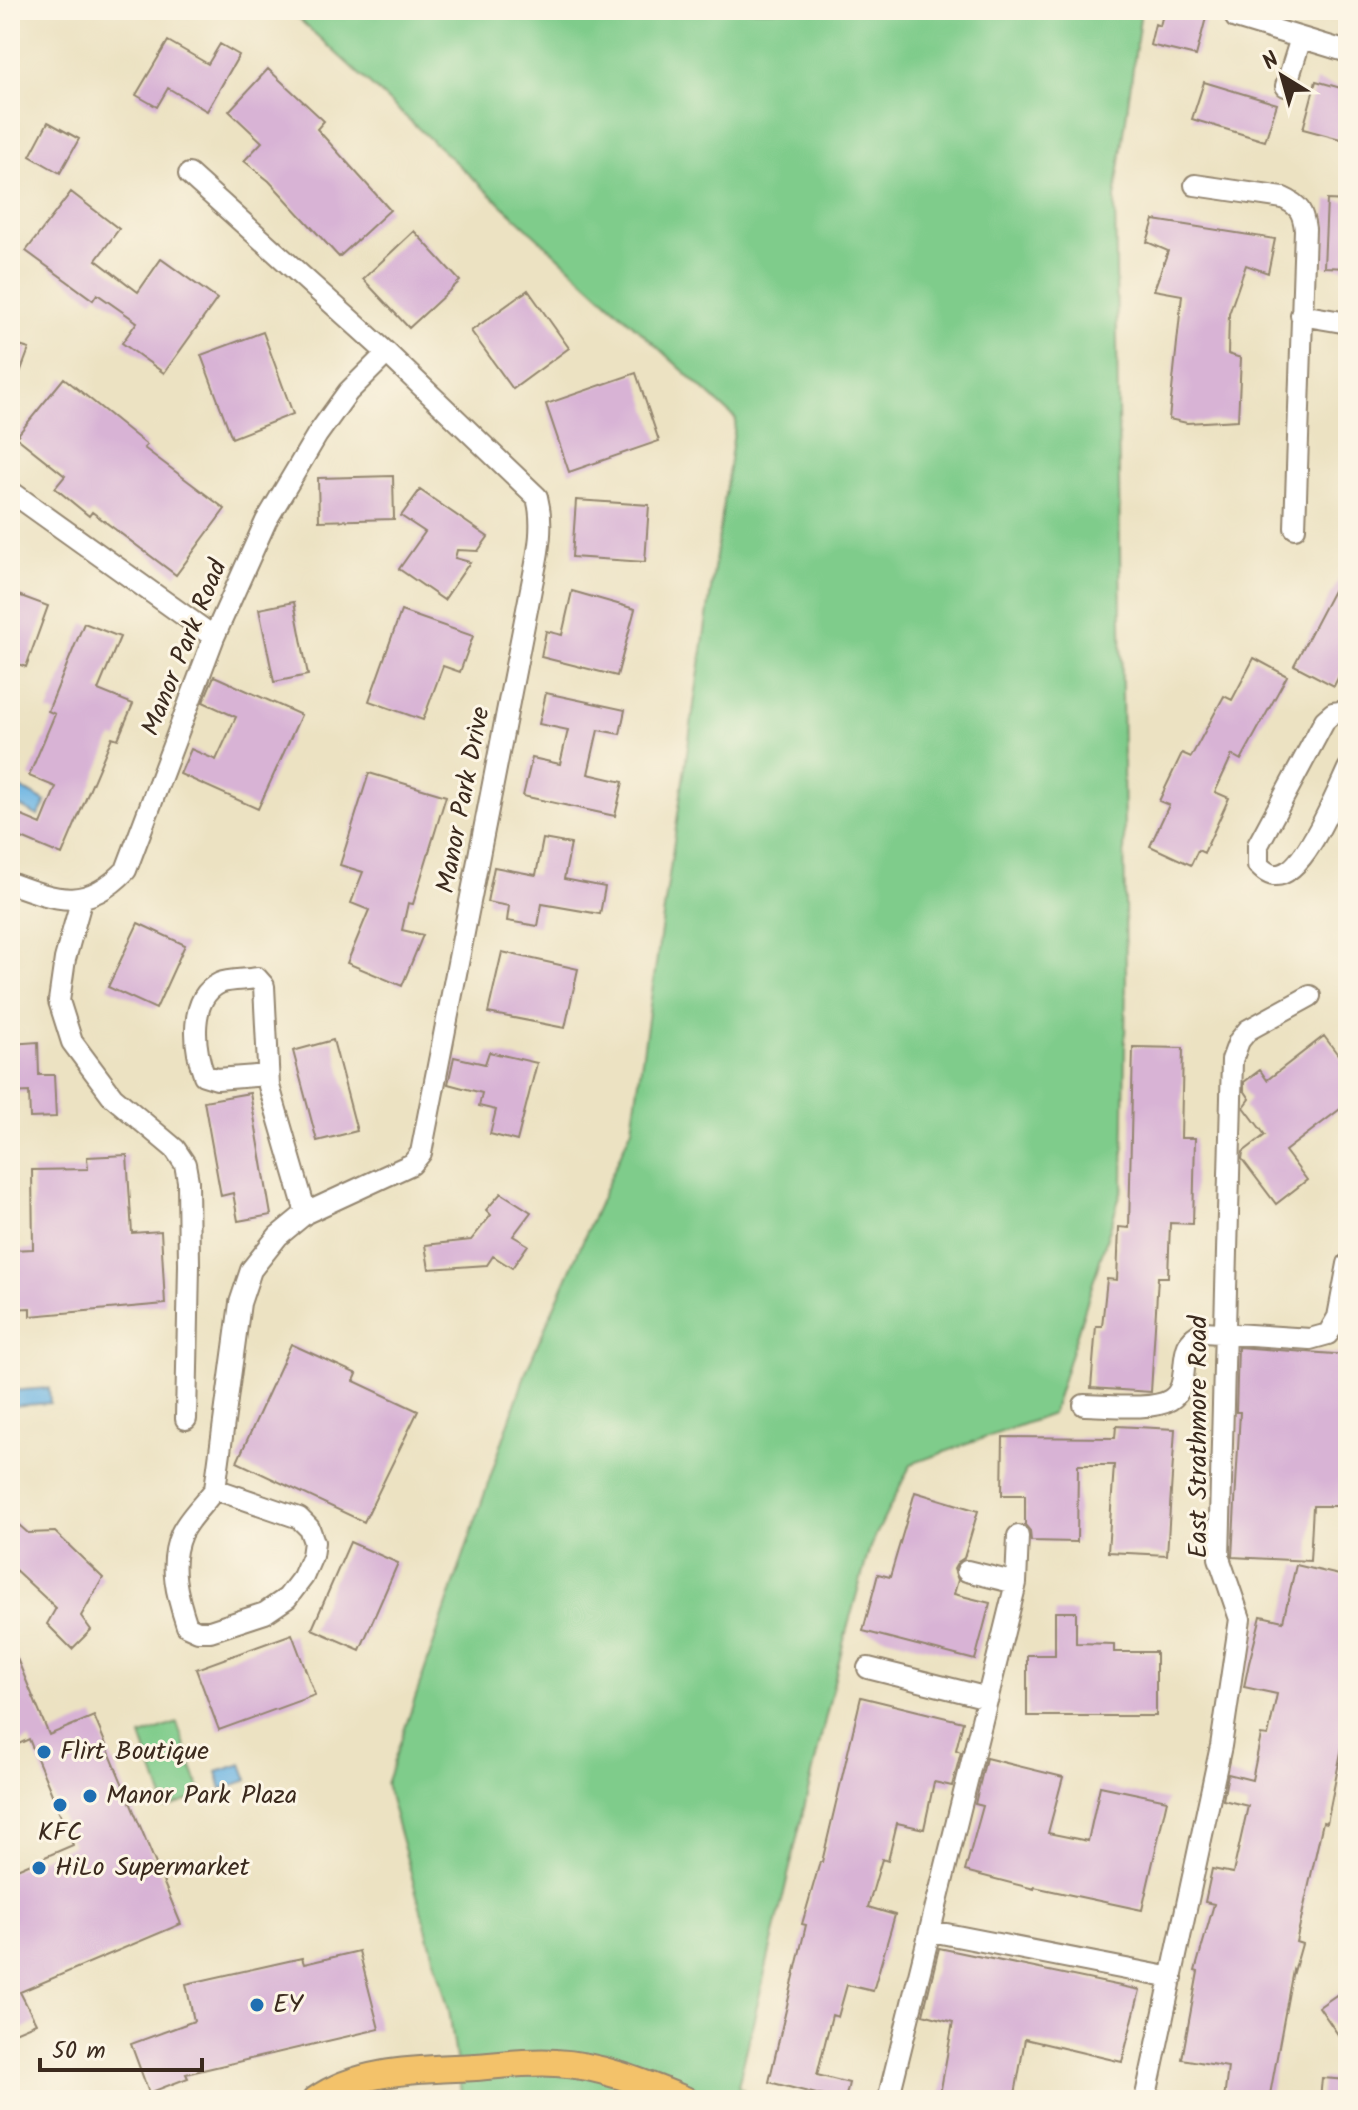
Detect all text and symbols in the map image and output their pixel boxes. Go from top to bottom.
north arrow [1242,36,1322,116]
text: N [1255,44,1288,80]
street label: Manor Park Road [130,552,240,743]
street label: Manor Park Drive [425,703,503,897]
street label: East Strathmore Road [1178,1314,1220,1558]
place label: Flirt Boutique [60,1731,209,1773]
marker: Flirt Boutique [35,1743,53,1761]
place label: Manor Park Plaza [106,1775,297,1817]
marker: Manor Park Plaza [81,1787,99,1805]
marker: KFC [51,1796,69,1814]
place label: KFC [38,1812,82,1854]
place label: HiLo Supermarket [55,1847,250,1889]
marker: HiLo Supermarket [30,1859,48,1877]
place label: EY [273,1984,304,2026]
marker: EY [248,1996,266,2014]
scale bar [40,2022,202,2072]
text: 50 m [52,2032,106,2071]

